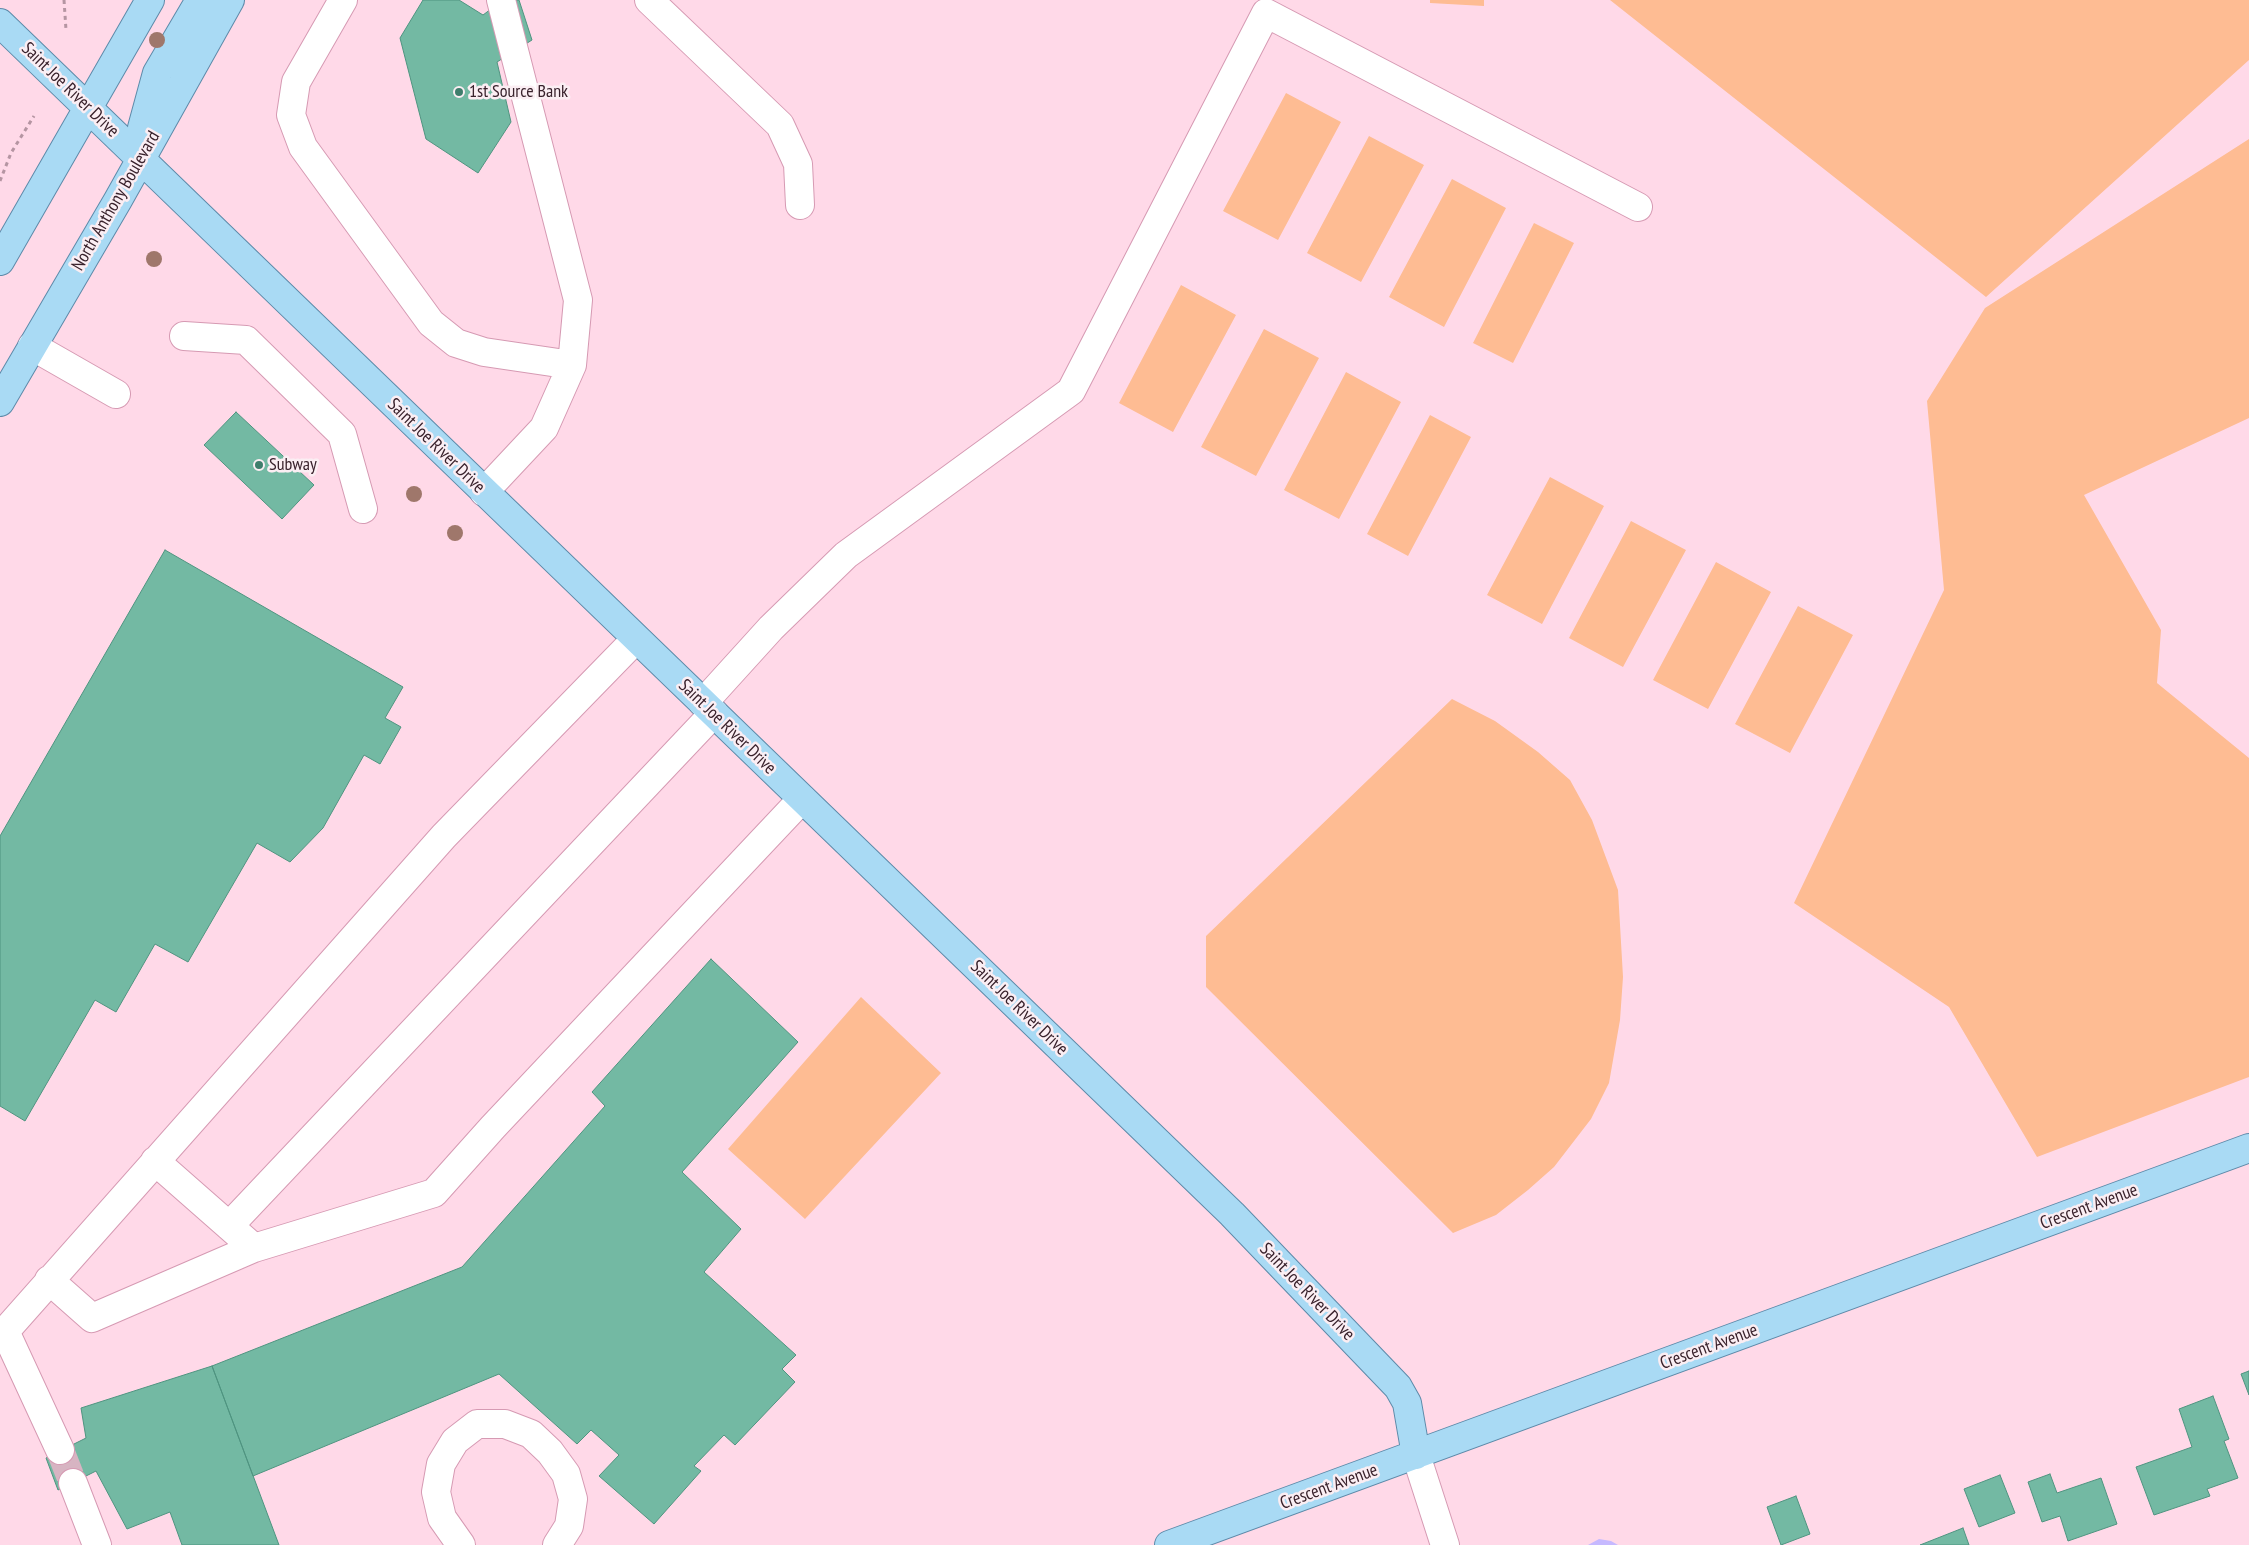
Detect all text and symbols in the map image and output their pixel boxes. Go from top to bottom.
street label: Saint Joe River Drive [17,38,123,142]
place label: 1st Source Bank [469,81,568,103]
marker: 1st Source Bank [453,86,465,98]
street label: North Anthony Boulevard [67,127,165,275]
street label: Saint Joe River Drive [383,394,489,498]
place label: Subway [269,454,317,476]
marker: Subway [253,459,265,471]
street label: Saint Joe River Drive [674,675,780,779]
street label: Saint Joe River Drive [966,956,1072,1060]
street label: Crescent Avenue [2037,1179,2141,1235]
street label: Saint Joe River Drive [1255,1239,1359,1345]
street label: Crescent Avenue [1657,1319,1761,1375]
street label: Crescent Avenue [1277,1459,1381,1515]

